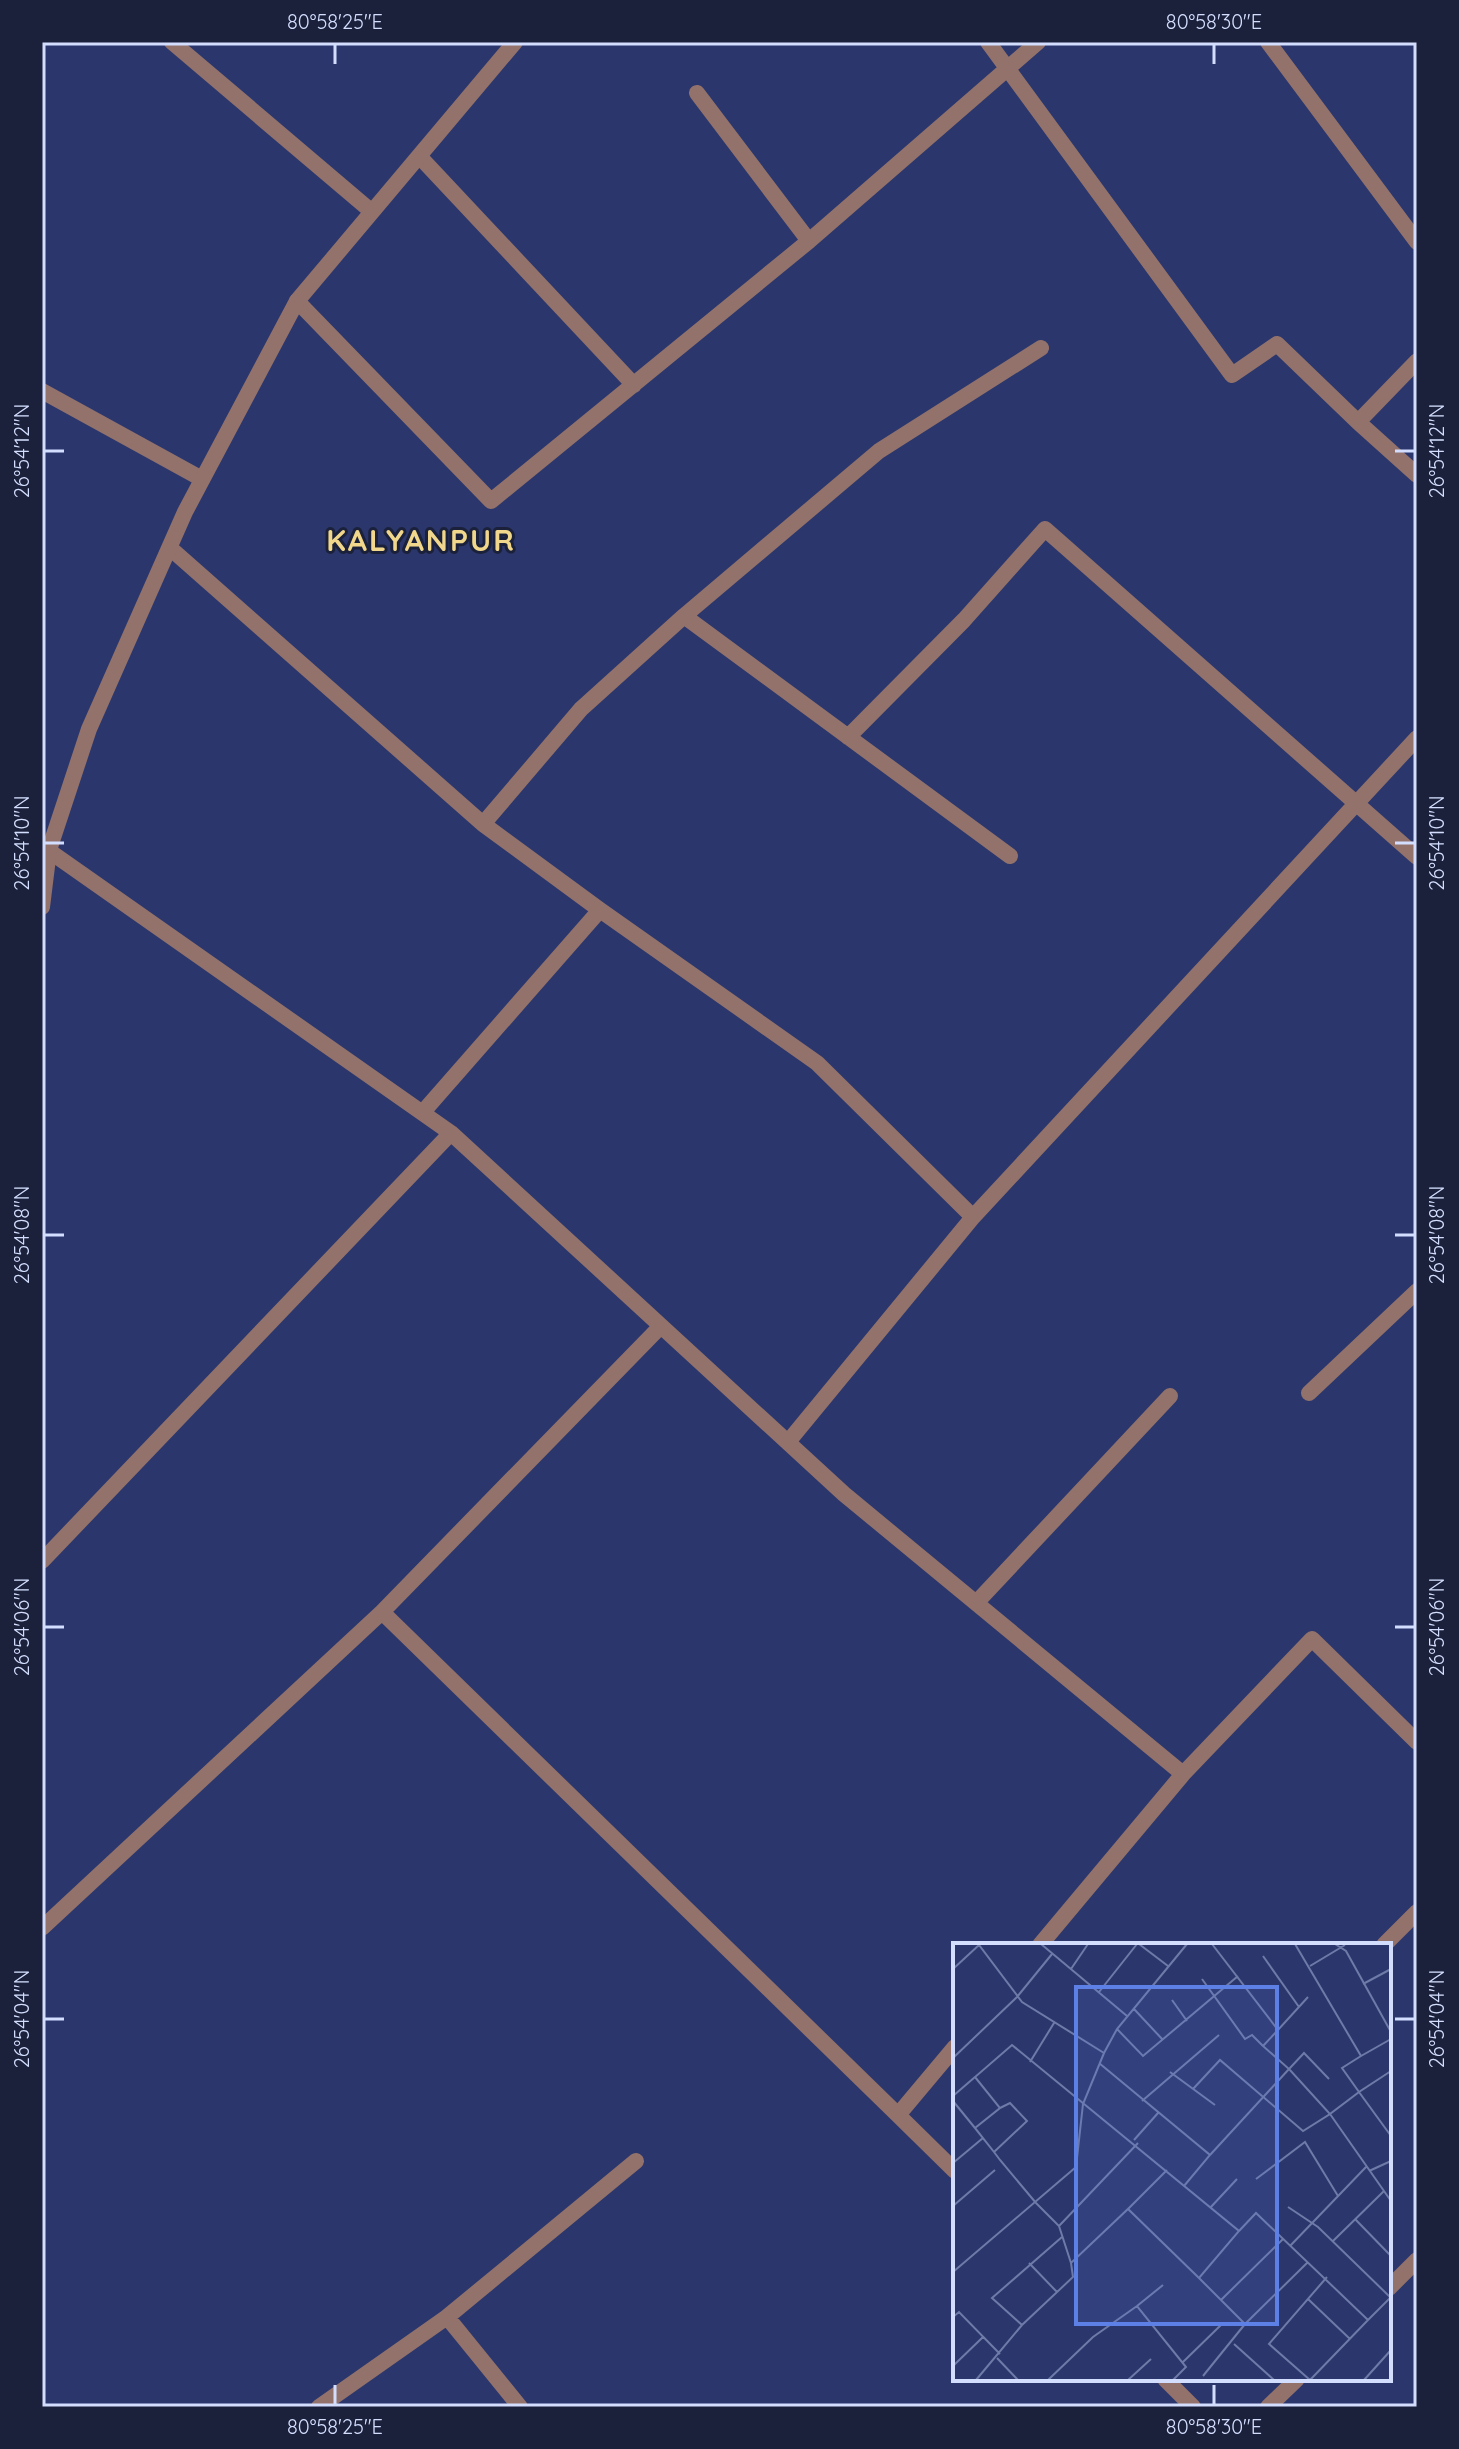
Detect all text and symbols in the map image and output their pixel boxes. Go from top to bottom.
text: 80°58'25"E [287,9,383,34]
text: 80°58'30"E [1166,9,1262,34]
text: 26°54'12"N [9,404,34,498]
text: 26°54'12"N [1424,404,1449,498]
district label: KALYANPUR [326,521,516,559]
text: 26°54'10"N [9,795,34,891]
text: 26°54'10"N [1424,795,1449,891]
text: 26°54'08"N [9,1186,34,1284]
text: 26°54'08"N [1424,1186,1449,1284]
text: 26°54'06"N [9,1578,34,1676]
text: 26°54'06"N [1424,1578,1449,1676]
inset map [953,1943,1391,2381]
text: 26°54'04"N [9,1970,34,2068]
text: 26°54'04"N [1424,1970,1449,2068]
text: 80°58'25"E [287,2414,383,2439]
text: 80°58'30"E [1166,2414,1262,2439]

